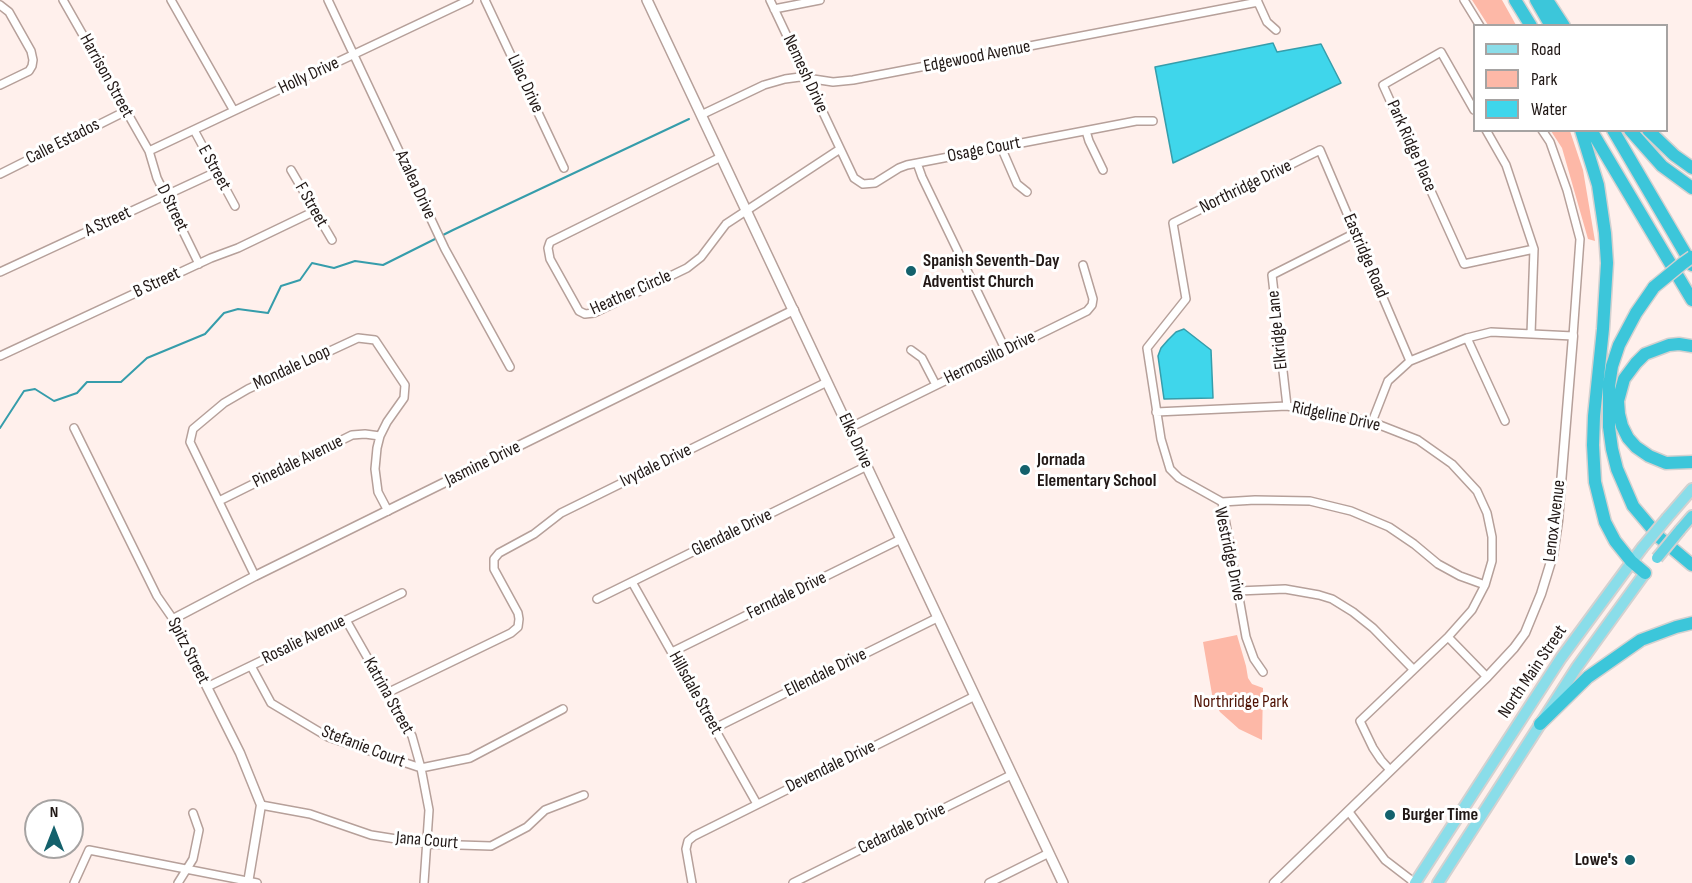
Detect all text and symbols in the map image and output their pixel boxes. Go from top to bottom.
legend [1473,24,1668,132]
street label: Harrison Street [74,30,138,122]
street label: Nemesh Drive [778,32,832,116]
street label: Edgewood Avenue [922,36,1032,78]
text: Road [1531,39,1561,60]
street label: Lilac Drive [502,51,548,117]
street label: Holly Drive [275,53,343,99]
text: Park [1531,69,1557,90]
street label: Park Ridge Place [1381,97,1441,195]
text: Water [1531,99,1567,120]
street label: Calle Estados [23,114,103,170]
street label: Osage Court [946,132,1022,168]
street label: E Street [193,142,235,194]
street label: Azalea Drive [390,147,440,223]
street label: Northridge Drive [1196,155,1296,219]
street label: F Street [290,179,332,231]
street label: D Street [151,181,193,235]
street label: A Street [81,202,135,242]
street label: Eastridge Road [1338,211,1392,301]
place label: Spanish Seventh-Day Adventist Church [923,250,1059,292]
street label: B Street [130,263,184,303]
marker: Spanish Seventh-Day Adventist Church [904,264,918,278]
street label: Heather Circle [587,266,675,320]
street label: Elkridge Lane [1263,289,1293,371]
street label: Hermosillo Drive [941,327,1039,389]
street label: Mondale Loop [250,341,334,395]
street label: Ridgeline Drive [1290,397,1382,437]
street label: Elks Drive [833,410,877,472]
street label: Pinedale Avenue [249,431,347,493]
street label: Jasmine Drive [442,436,524,492]
street label: Ivydale Drive [617,439,695,493]
place label: Jornada Elementary School [1037,449,1156,492]
marker: Jornada Elementary School [1018,463,1032,477]
street label: Lenox Avenue [1539,479,1571,563]
street label: Glendale Drive [688,504,776,562]
street label: Westridge Drive [1209,505,1249,603]
street label: Ferndale Drive [744,567,830,625]
street label: Rosalie Avenue [259,611,349,669]
street label: Spitz Street [162,614,214,688]
street label: North Main Street [1494,621,1572,723]
street label: Ellendale Drive [782,644,870,702]
street label: Hillsdale Street [663,648,727,738]
street label: Katrina Street [358,654,418,738]
park label: Northridge Park [1194,691,1288,713]
street label: Stefanie Court [318,721,408,773]
street label: Devendale Drive [783,736,879,798]
north arrow [24,799,84,859]
street label: Cedardale Drive [855,799,949,859]
text: N [50,803,58,822]
place label: Burger Time [1402,804,1478,826]
marker: Burger Time [1383,808,1397,822]
street label: Jana Court [395,828,459,854]
place label: Lowe's [1575,849,1618,871]
marker: Lowe's [1623,853,1637,867]

